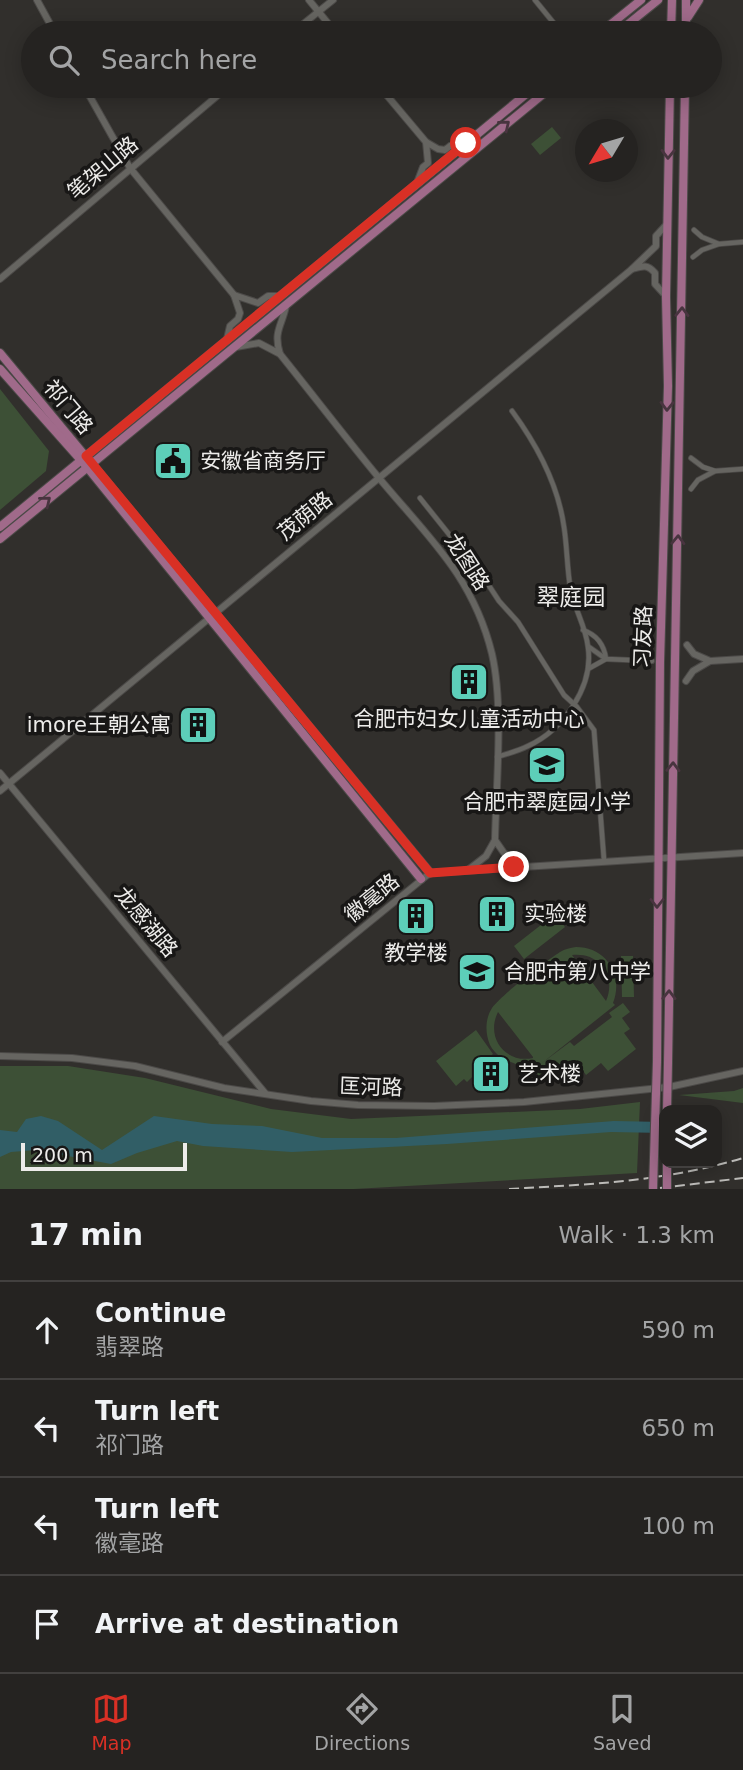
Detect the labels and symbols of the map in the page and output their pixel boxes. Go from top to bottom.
north arrow [575,119,638,182]
one-way arrow [496,121,509,133]
route start [450,127,481,158]
street label: 笔架山路 [63,132,143,204]
one-way arrow [661,149,676,160]
one-way arrow [674,307,690,317]
street label: 祁门路 [39,375,97,439]
one-way arrow [659,401,675,412]
public building icon: 安徽省商务厅 [152,440,194,482]
place label: 安徽省商务厅 [200,449,326,473]
street label: 茂荫路 [273,487,337,545]
one-way arrow [38,497,51,509]
street label: 龙图路 [440,529,494,595]
one-way arrow [670,534,686,545]
district label: 翠庭园 [537,584,606,610]
street label: 习友路 [630,605,656,669]
building icon: 合肥市妇女儿童活动中心 [448,661,490,703]
building icon: imore王朝公寓 [177,704,219,746]
place label: 合肥市妇女儿童活动中心 [354,707,585,731]
place label: imore王朝公寓 [27,713,171,737]
school or university icon: 合肥市翠庭园小学 [526,744,568,786]
one-way arrow [666,761,681,772]
place label: 合肥市翠庭园小学 [463,790,631,814]
route end [498,851,529,882]
street label: 徽毫路 [340,869,404,927]
street label: 龙感湖路 [110,882,182,962]
building icon: 实验楼 [476,893,518,935]
building icon: 教学楼 [395,895,437,937]
one-way arrow [649,898,665,909]
place label: 实验楼 [524,902,587,926]
place label: 教学楼 [385,941,448,965]
school or university icon: 合肥市第八中学 [456,951,498,993]
place label: 合肥市第八中学 [504,960,651,984]
one-way arrow [662,989,677,1000]
building icon: 艺术楼 [470,1053,512,1095]
place label: 艺术楼 [518,1062,581,1086]
street label: 匡河路 [339,1074,403,1100]
scale bar [21,1140,187,1172]

